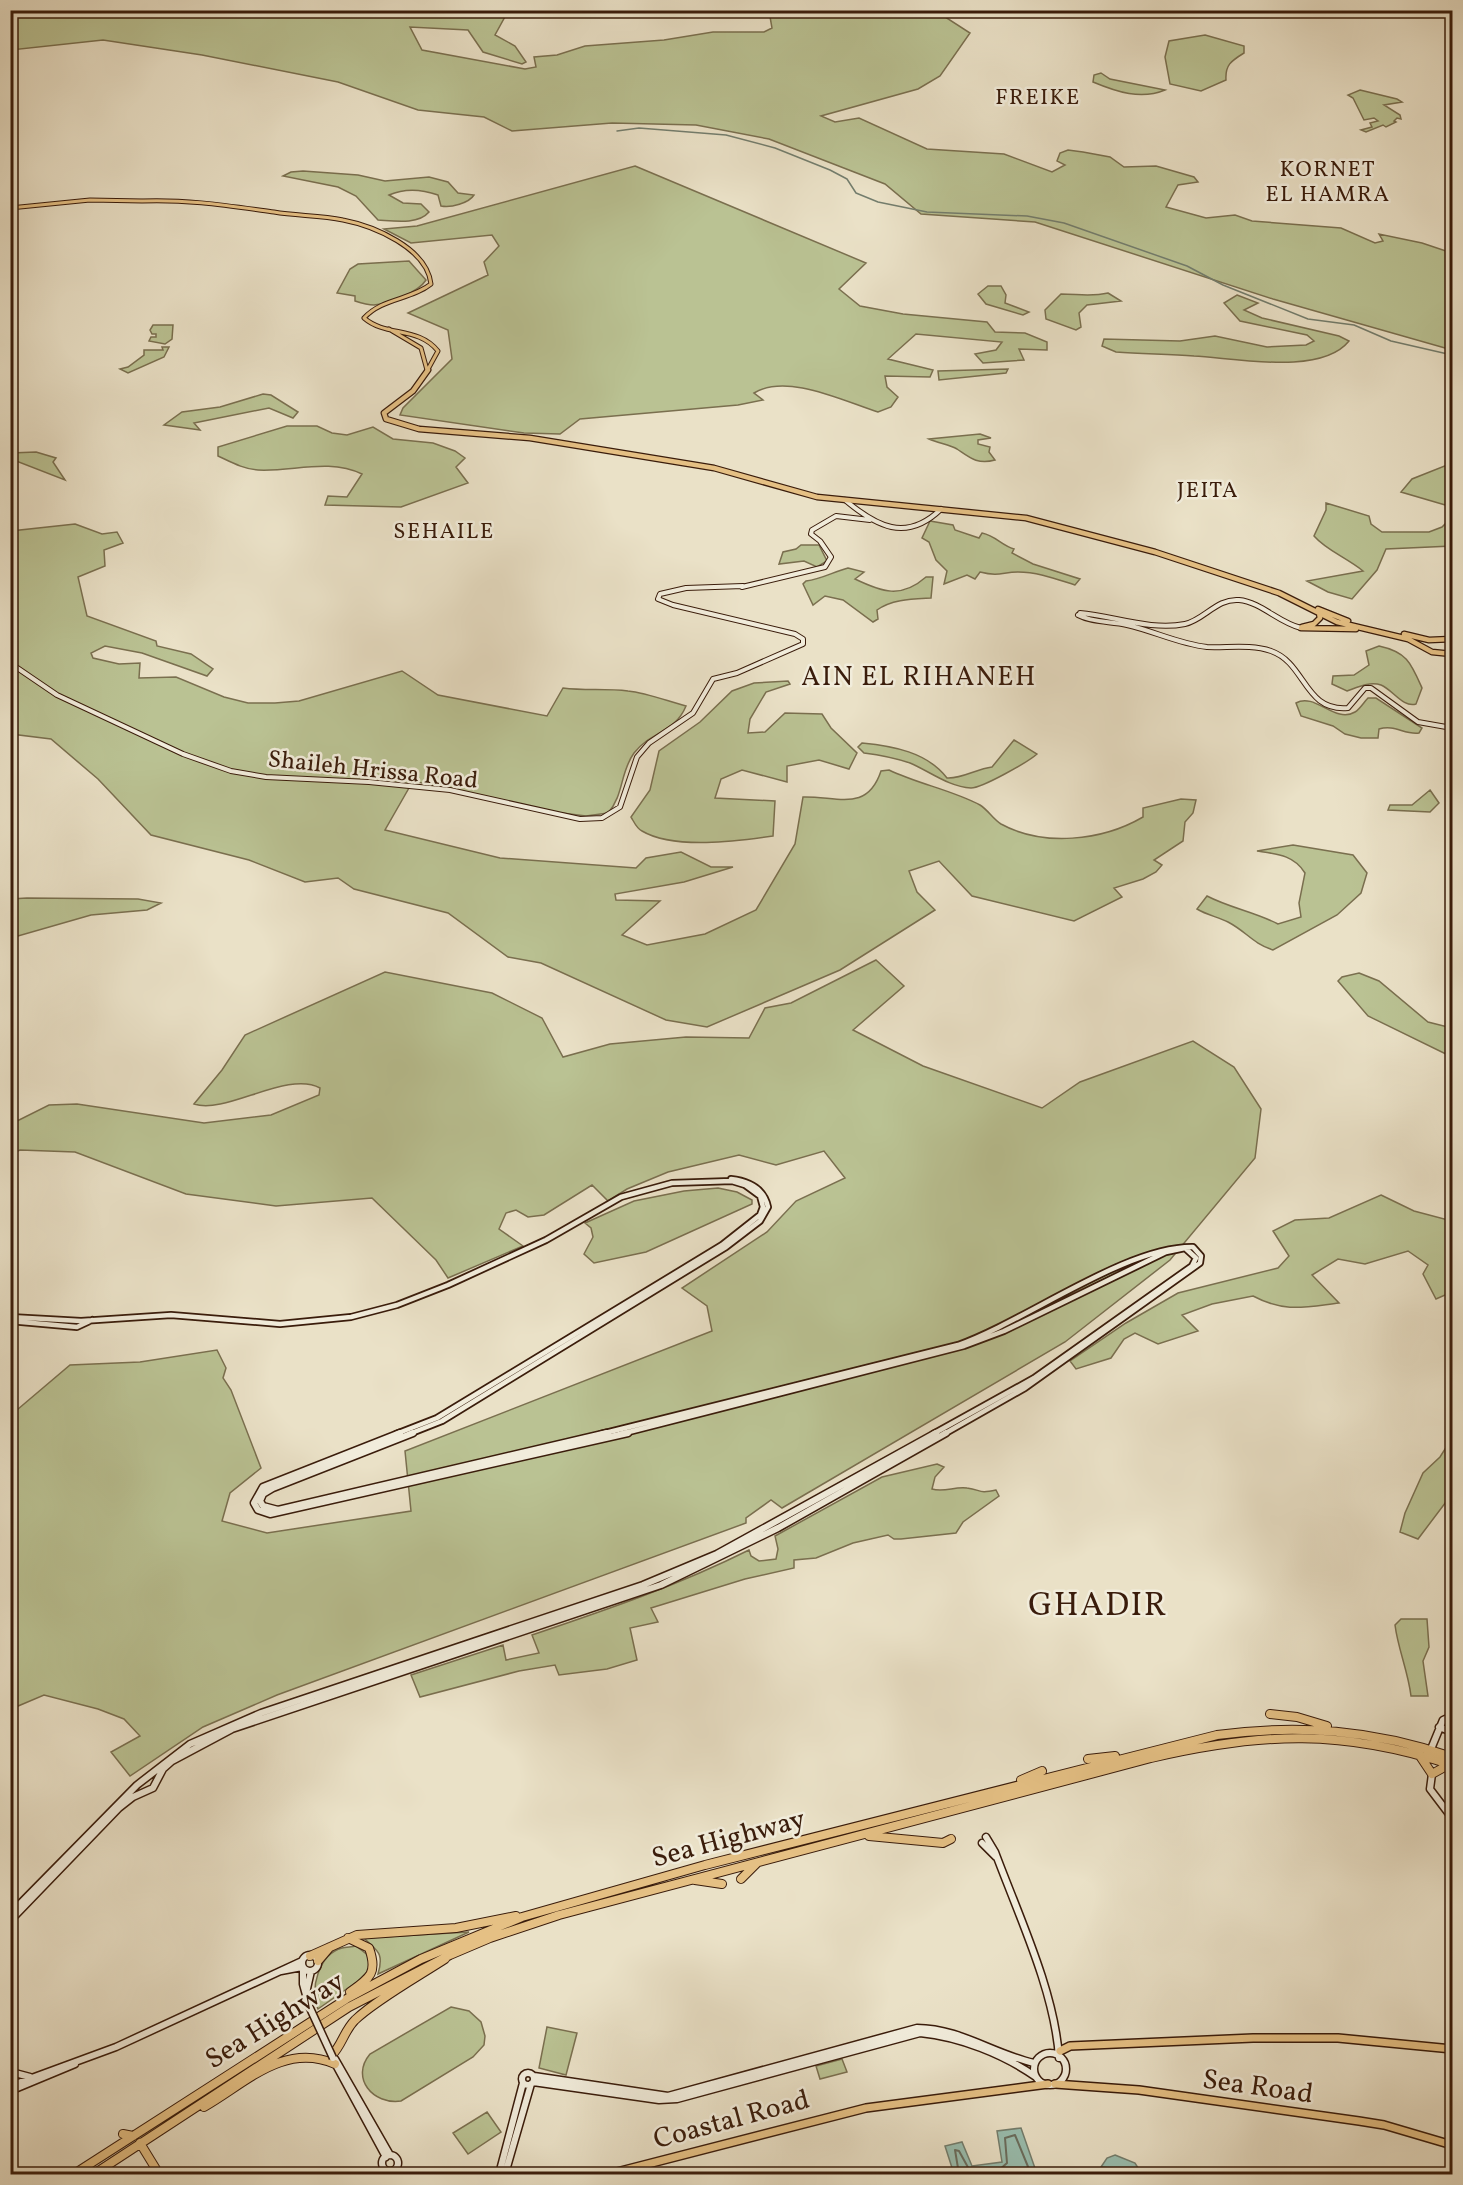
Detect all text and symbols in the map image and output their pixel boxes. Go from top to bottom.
district label: FREIKE [995,83,1081,114]
district label: KORNET EL HAMRA [1265,155,1391,211]
district label: JEITA [1177,476,1239,507]
district label: SEHAILE [393,517,495,548]
district label: AIN EL RIHANEH [801,659,1037,697]
street label: Shaileh Hrissa Road [266,743,480,799]
district label: GHADIR [1028,1584,1168,1630]
street label: Sea Highway [647,1800,810,1879]
street label: Sea Highway [198,1963,352,2079]
street label: Sea Road [1200,2060,1316,2115]
street label: Coastal Road [649,2081,814,2160]

